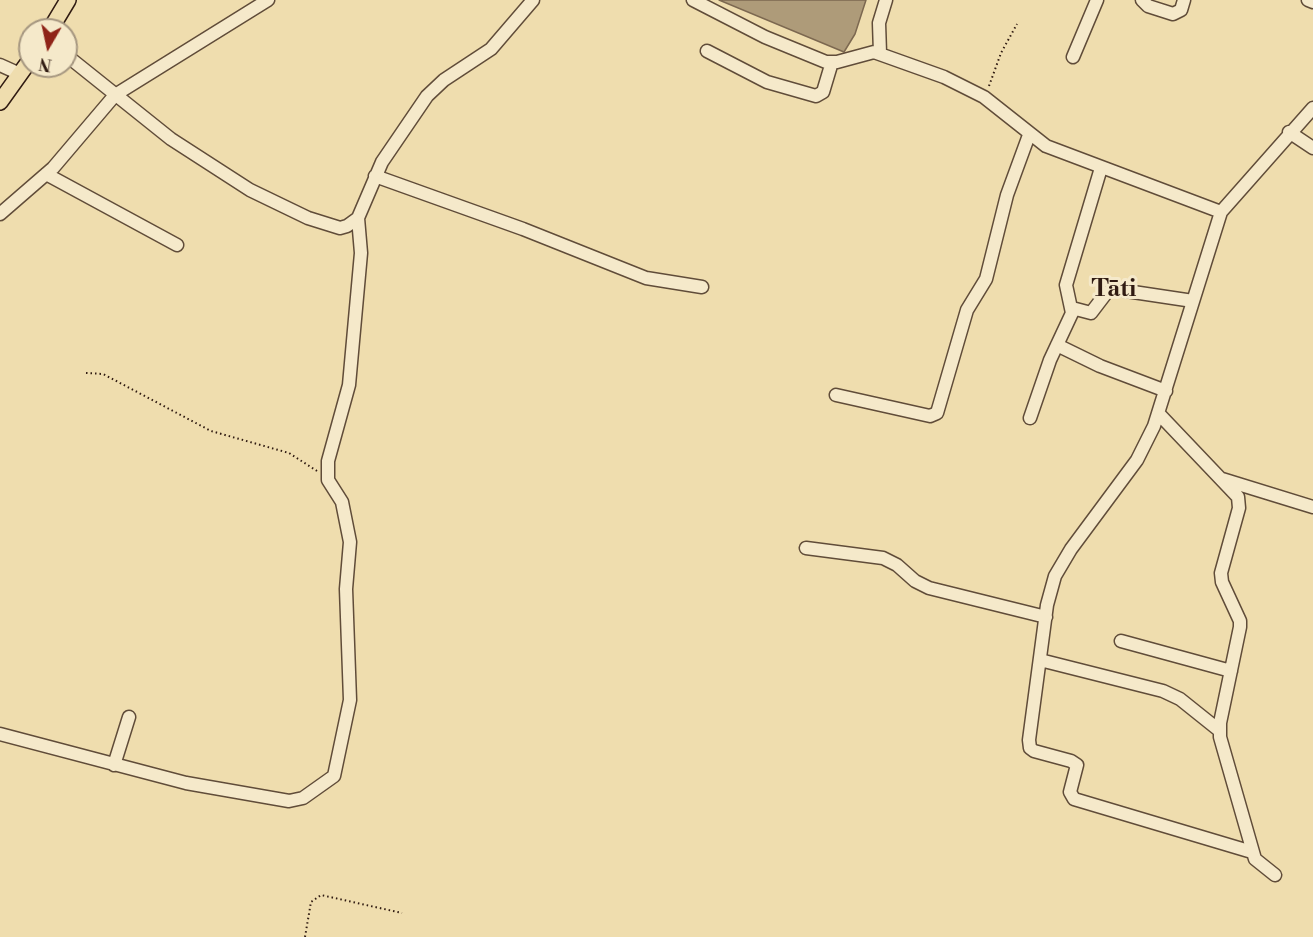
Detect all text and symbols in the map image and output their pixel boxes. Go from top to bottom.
north arrow [18,18,78,78]
text: N [38,53,53,75]
district label: Tāti [1092,276,1136,304]

